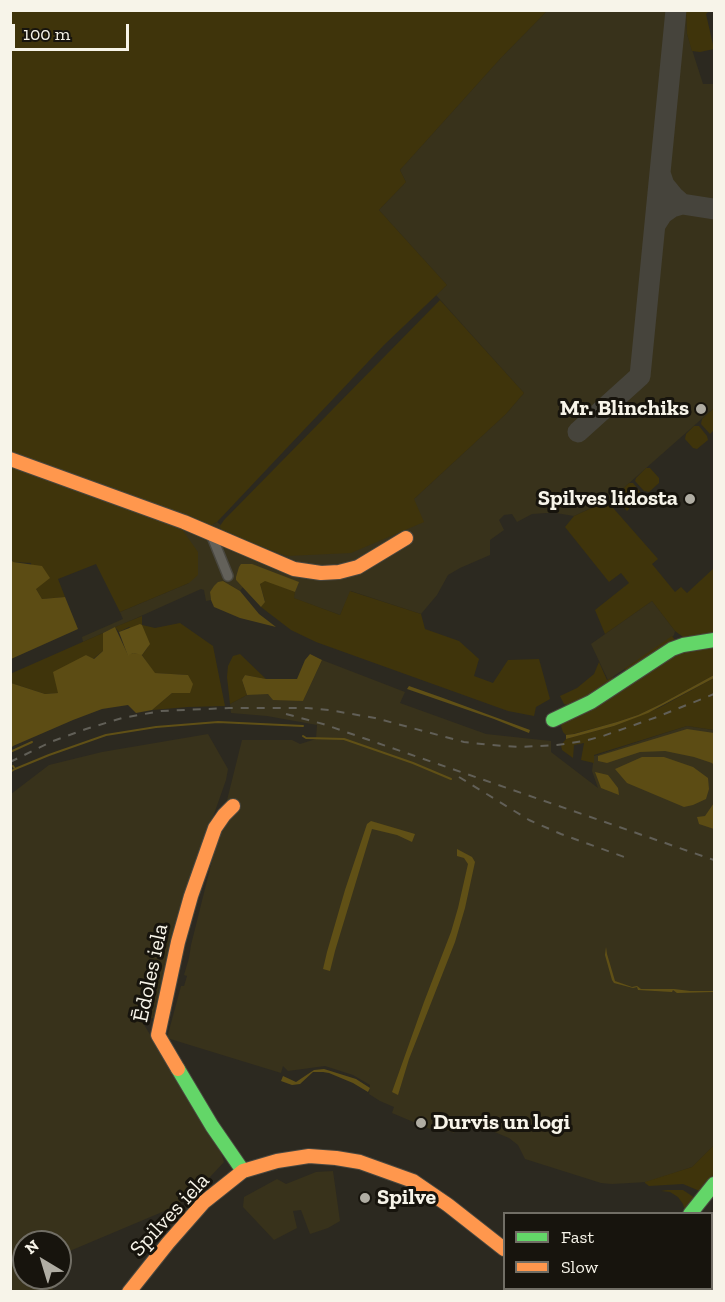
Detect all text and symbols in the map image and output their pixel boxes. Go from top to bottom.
scale bar [15,12,132,50]
text: 100 m [23,23,70,45]
place label: Mr. Blinchiks [560,396,689,422]
marker: Mr. Blinchiks [694,402,708,416]
place label: Spilves lidosta [538,486,678,512]
marker: Spilves lidosta [683,492,697,506]
street label: Ēdoles iela [128,921,174,1025]
place label: Durvis un logi [433,1110,570,1136]
marker: Durvis un logi [414,1116,428,1130]
street label: Spilves iela [125,1168,215,1262]
place label: Spilve [377,1185,436,1211]
marker: Spilve [358,1191,372,1205]
legend [503,1212,713,1290]
text: Fast [561,1226,594,1248]
north arrow [12,1230,72,1290]
text: N [21,1236,42,1258]
text: Slow [561,1256,598,1278]

